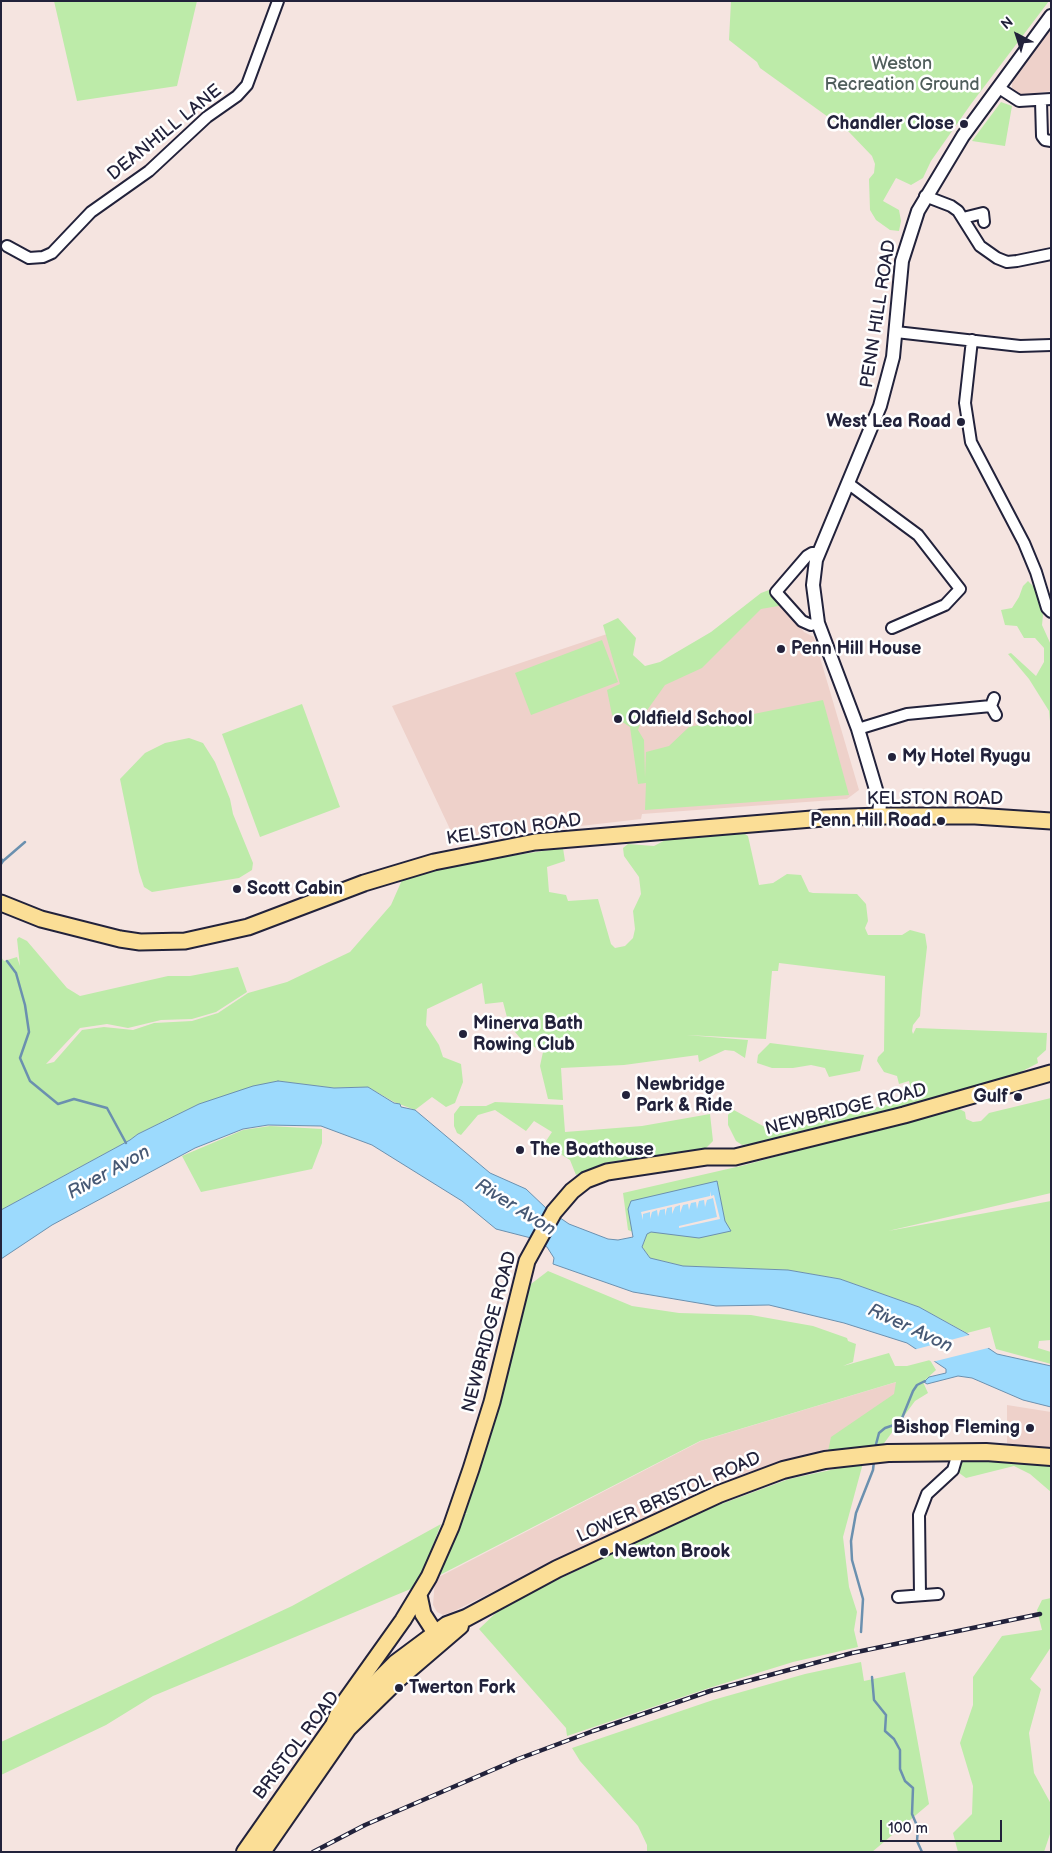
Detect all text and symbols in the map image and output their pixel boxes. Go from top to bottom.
north arrow [992,10,1042,60]
text: N [998,13,1017,33]
park label: Weston Recreation Ground [824,53,980,96]
street label: DEANHILL LANE [104,80,226,186]
place label: Chandler Close [827,113,954,135]
marker: Chandler Close [958,118,970,130]
street label: PENN HILL ROAD [857,238,901,390]
place label: West Lea Road [826,411,951,433]
marker: West Lea Road [955,416,967,428]
place label: Penn Hill House [791,638,921,660]
marker: Penn Hill House [775,643,787,655]
place label: Oldfield School [628,708,752,730]
marker: Oldfield School [612,713,624,725]
place label: My Hotel Ryugu [902,746,1031,768]
marker: My Hotel Ryugu [886,751,898,763]
street label: KELSTON ROAD [867,788,1003,810]
street label: KELSTON ROAD [445,810,583,850]
place label: Penn Hill Road [810,810,931,832]
marker: Penn Hill Road [935,815,947,827]
place label: Scott Cabin [247,878,343,900]
marker: Scott Cabin [231,883,243,895]
place label: Minerva Bath Rowing Club [473,1013,583,1056]
marker: Minerva Bath Rowing Club [457,1028,469,1040]
place label: Newbridge Park & Ride [636,1074,733,1116]
street label: NEWBRIDGE ROAD [763,1079,929,1141]
place label: Gulf [973,1086,1008,1108]
marker: Newbridge Park & Ride [620,1089,632,1101]
marker: Gulf [1012,1091,1024,1103]
place label: The Boathouse [530,1139,654,1161]
water label: River Avon [64,1141,154,1205]
marker: The Boathouse [514,1144,526,1156]
water label: River Avon [470,1174,560,1242]
street label: NEWBRIDGE ROAD [458,1249,522,1415]
water label: River Avon [864,1299,956,1359]
place label: Bishop Fleming [893,1417,1020,1439]
marker: Bishop Fleming [1024,1422,1036,1434]
street label: LOWER BRISTOL ROAD [574,1448,764,1548]
place label: Newton Brook [614,1541,730,1563]
marker: Newton Brook [598,1546,610,1558]
place label: Twerton Fork [409,1677,515,1699]
marker: Twerton Fork [393,1682,405,1694]
street label: BRISTOL ROAD [249,1688,345,1804]
scale bar [882,1810,1004,1842]
text: 100 m [888,1819,928,1838]

